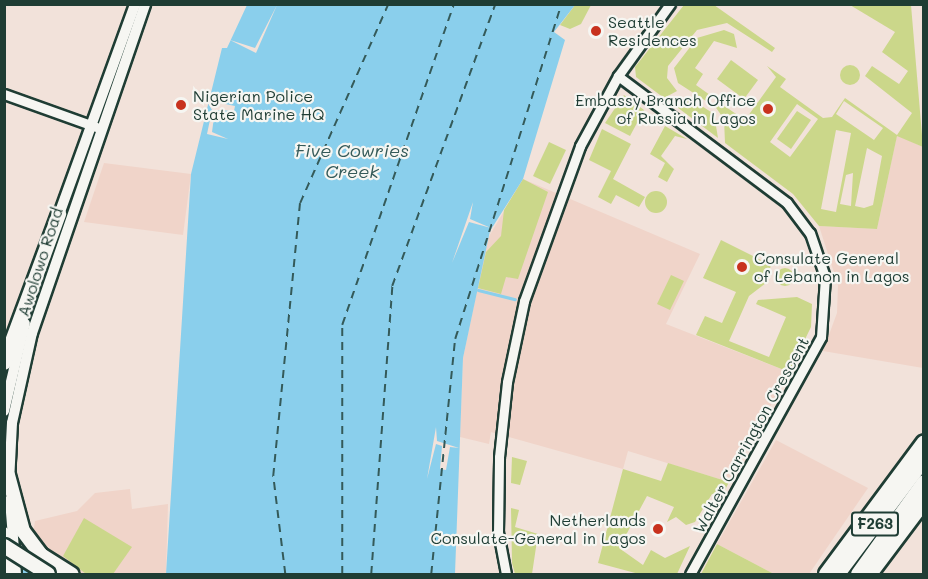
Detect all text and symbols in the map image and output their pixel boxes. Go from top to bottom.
place label: Seattle Residences [608,12,697,50]
marker: Seattle Residences [589,24,603,38]
place label: Nigerian Police State Marine HQ [193,86,325,124]
place label: Embassy Branch Office of Russia in Lagos [575,90,756,128]
marker: Nigerian Police State Marine HQ [174,98,188,112]
marker: Embassy Branch Office of Russia in Lagos [761,102,775,116]
water label: Five Cowries Creek [295,140,409,182]
street label: Awolowo Road [13,205,67,319]
place label: Consulate General of Lebanon in Lagos [754,248,909,286]
marker: Consulate General of Lebanon in Lagos [735,260,749,274]
street label: Walter Carrington Crescent [689,333,813,537]
place label: Netherlands Consulate-General in Lagos [431,510,646,548]
road number: F263 [850,512,900,536]
marker: Netherlands Consulate-General in Lagos [651,522,665,536]

